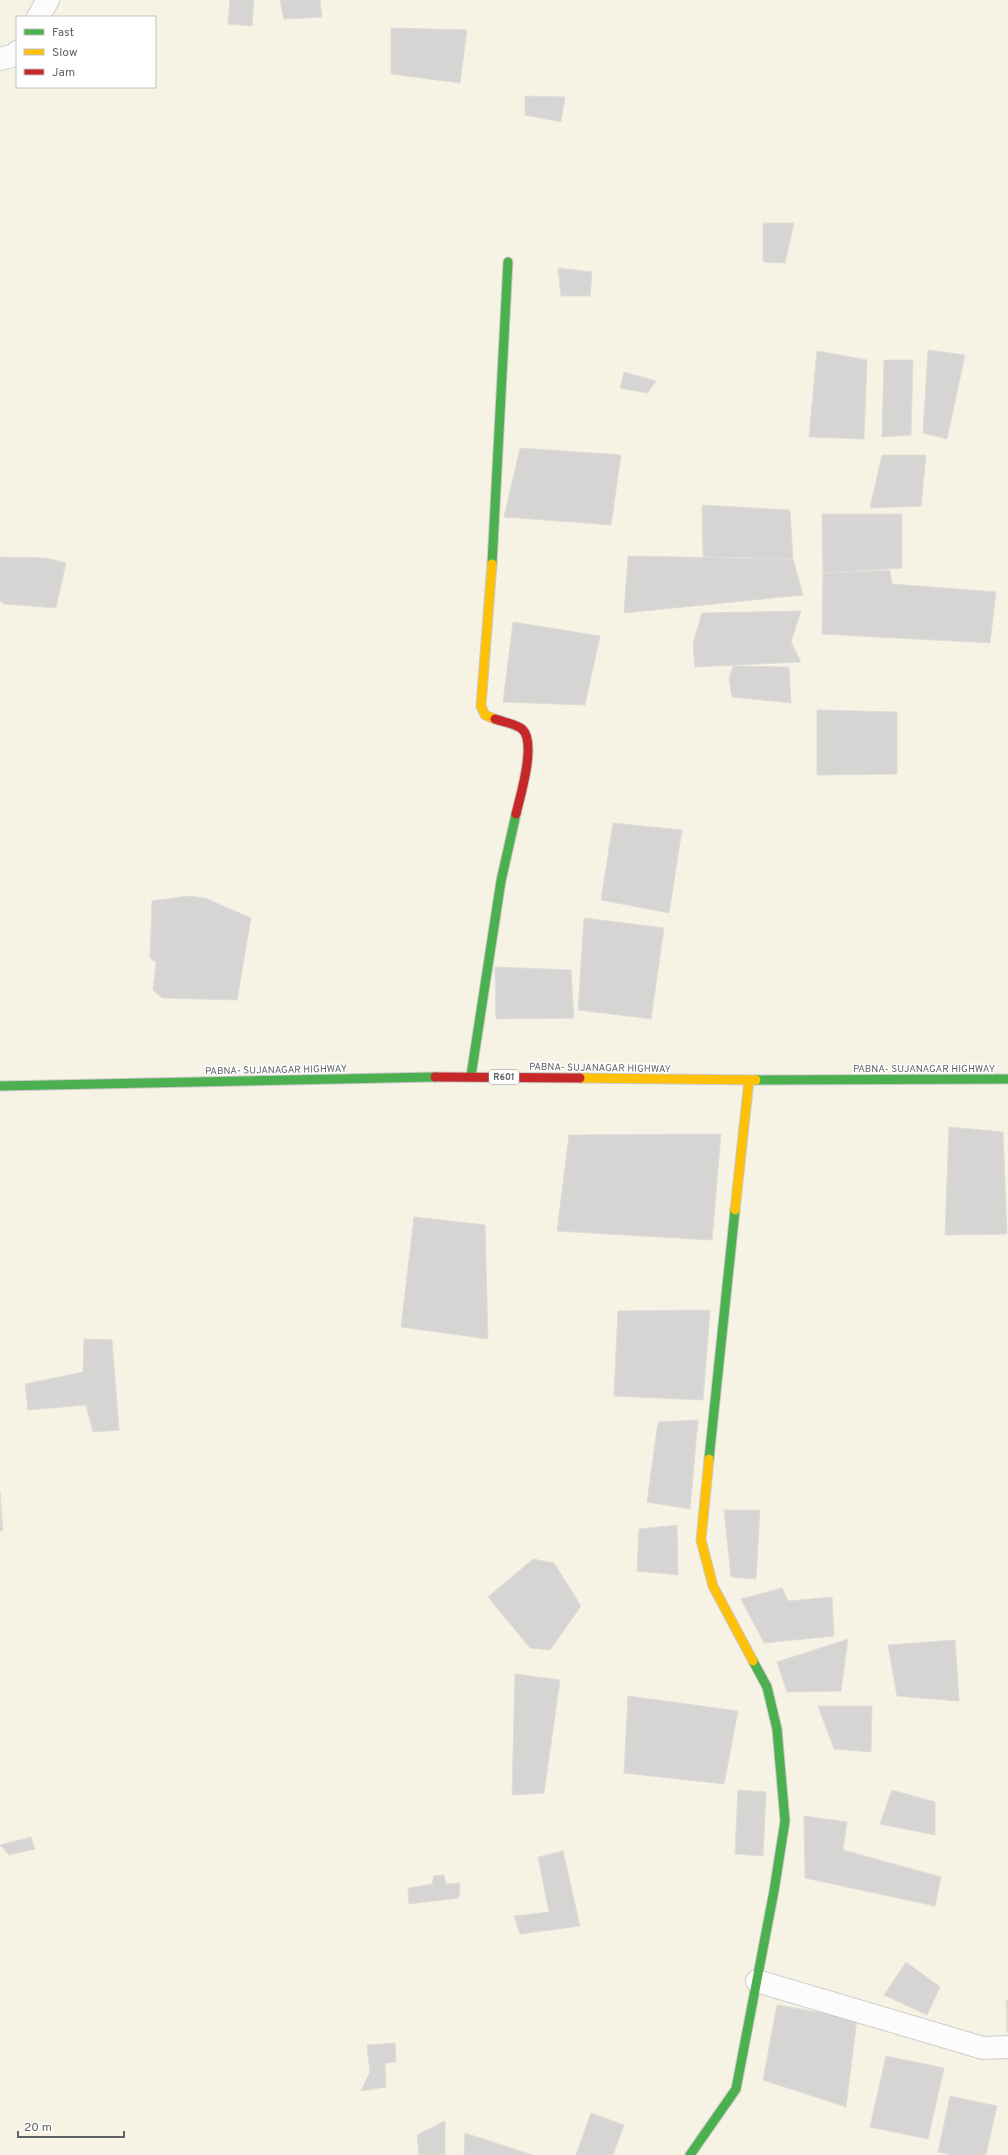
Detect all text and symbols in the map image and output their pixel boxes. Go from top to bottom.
legend [16,16,156,88]
text: Fast [52,25,74,41]
text: Slow [52,45,78,61]
text: Jam [52,65,75,81]
street label: PABNA- SUJANAGAR HIGHWAY [529,1061,672,1076]
street label: PABNA- SUJANAGAR HIGHWAY [205,1063,348,1078]
street label: PABNA- SUJANAGAR HIGHWAY [853,1063,996,1076]
road number: R601 [489,1070,519,1084]
scale bar [18,2113,124,2139]
text: 20 m [24,2120,52,2136]

